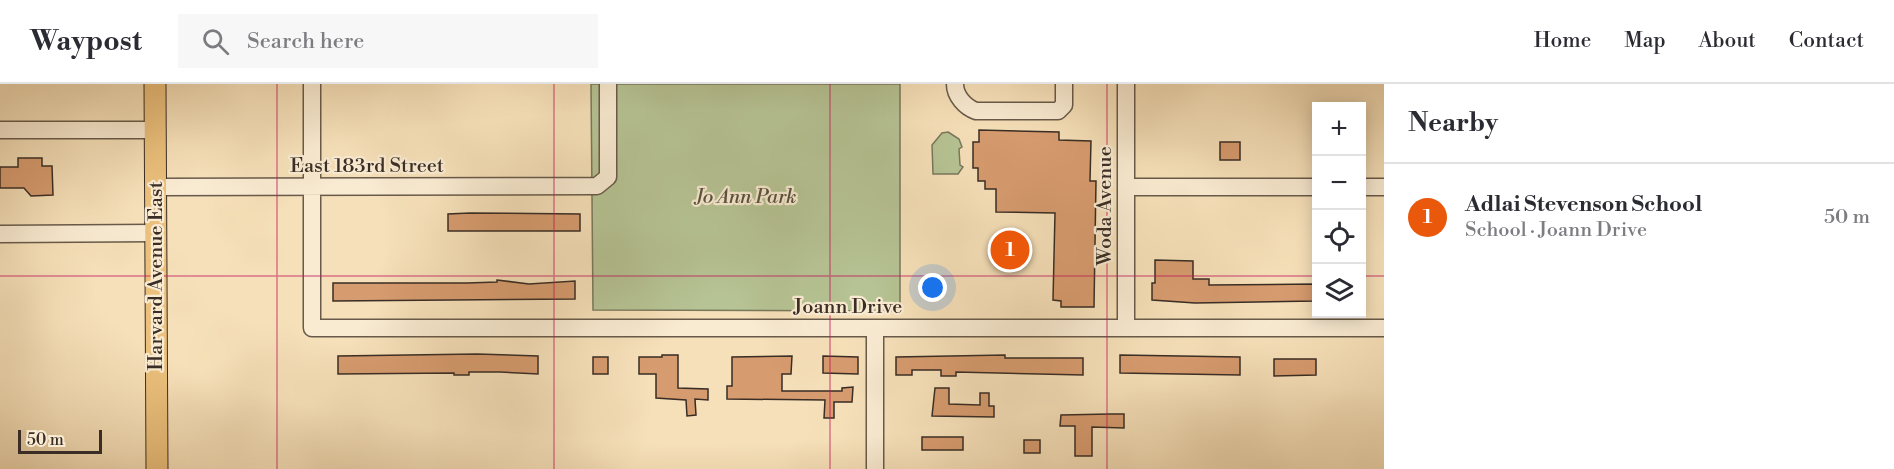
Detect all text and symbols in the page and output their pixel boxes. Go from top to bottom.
search box [178,14,598,68]
text: Waypost [30,24,142,59]
icon: search [199,25,232,58]
text: Search here [247,28,364,55]
text: Home [1534,28,1591,54]
text: Map [1624,28,1666,54]
text: About [1699,28,1756,54]
text: Contact [1789,28,1864,54]
map controls [1312,102,1366,318]
button: + [1312,102,1366,156]
text: Nearby [1408,107,1498,139]
street label: Woda Avenue [1093,146,1118,267]
street label: East 183rd Street [290,154,444,179]
button: − [1312,156,1366,210]
street label: Harvard Avenue East [144,181,169,371]
park label: Jo Ann Park [694,185,797,210]
text: Adlai Stevenson School [1465,191,1702,218]
text: 1 [1423,205,1432,230]
text: 50 m [1824,205,1870,230]
button: locate [1312,210,1366,264]
text: School · Joann Drive [1465,218,1647,243]
pin: 1 [990,228,1030,272]
button: layers [1312,264,1366,318]
your location [918,273,947,302]
street label: Joann Drive [793,295,902,320]
scale bar [18,427,102,454]
text: 50 m [27,430,64,450]

